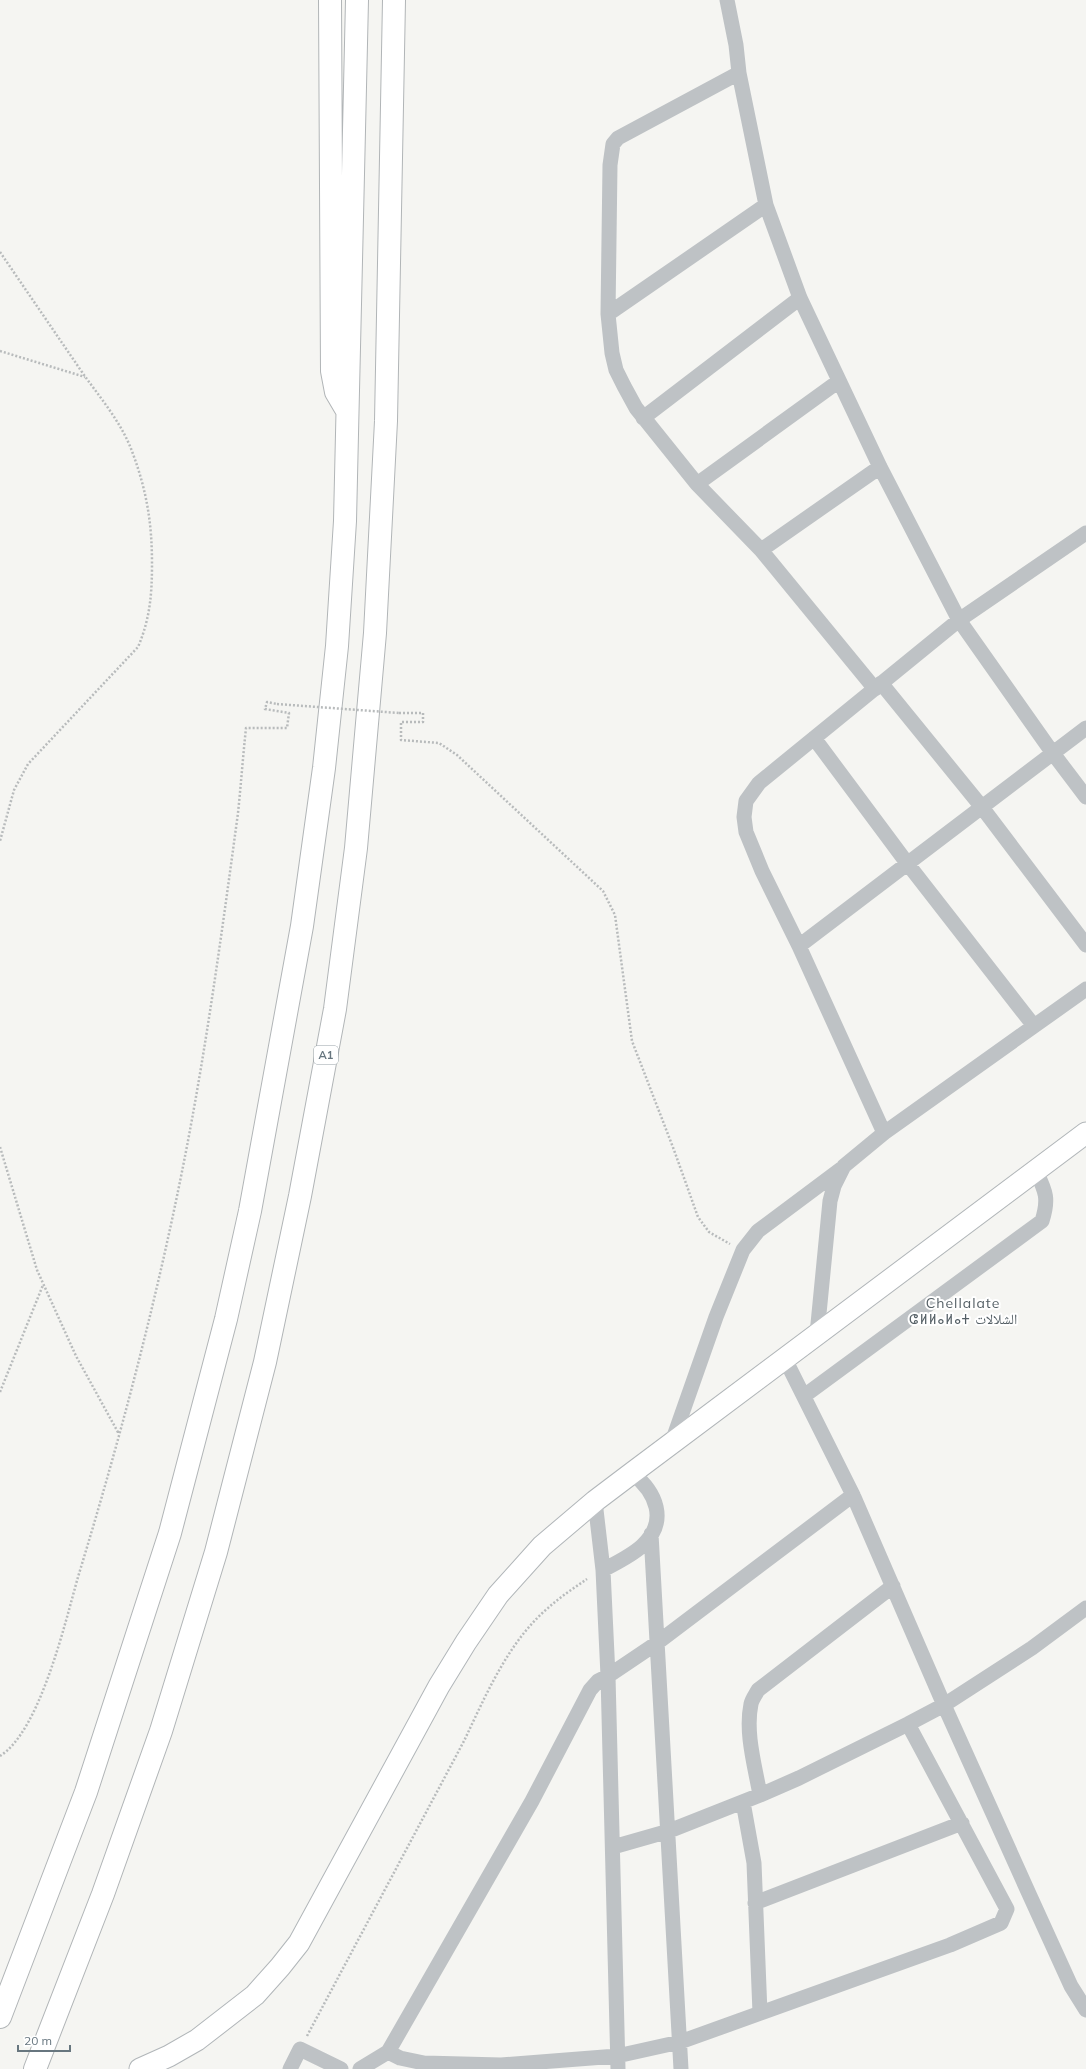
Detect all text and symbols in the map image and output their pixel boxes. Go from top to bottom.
road number: A1 [314,1046,338,1064]
district label: Chellalate ⵛⵍⵍⴰⵍⴰⵜ الشلالات [909,1294,1017,1328]
scale bar [18,2027,70,2053]
text: 20 m [24,2033,52,2048]

